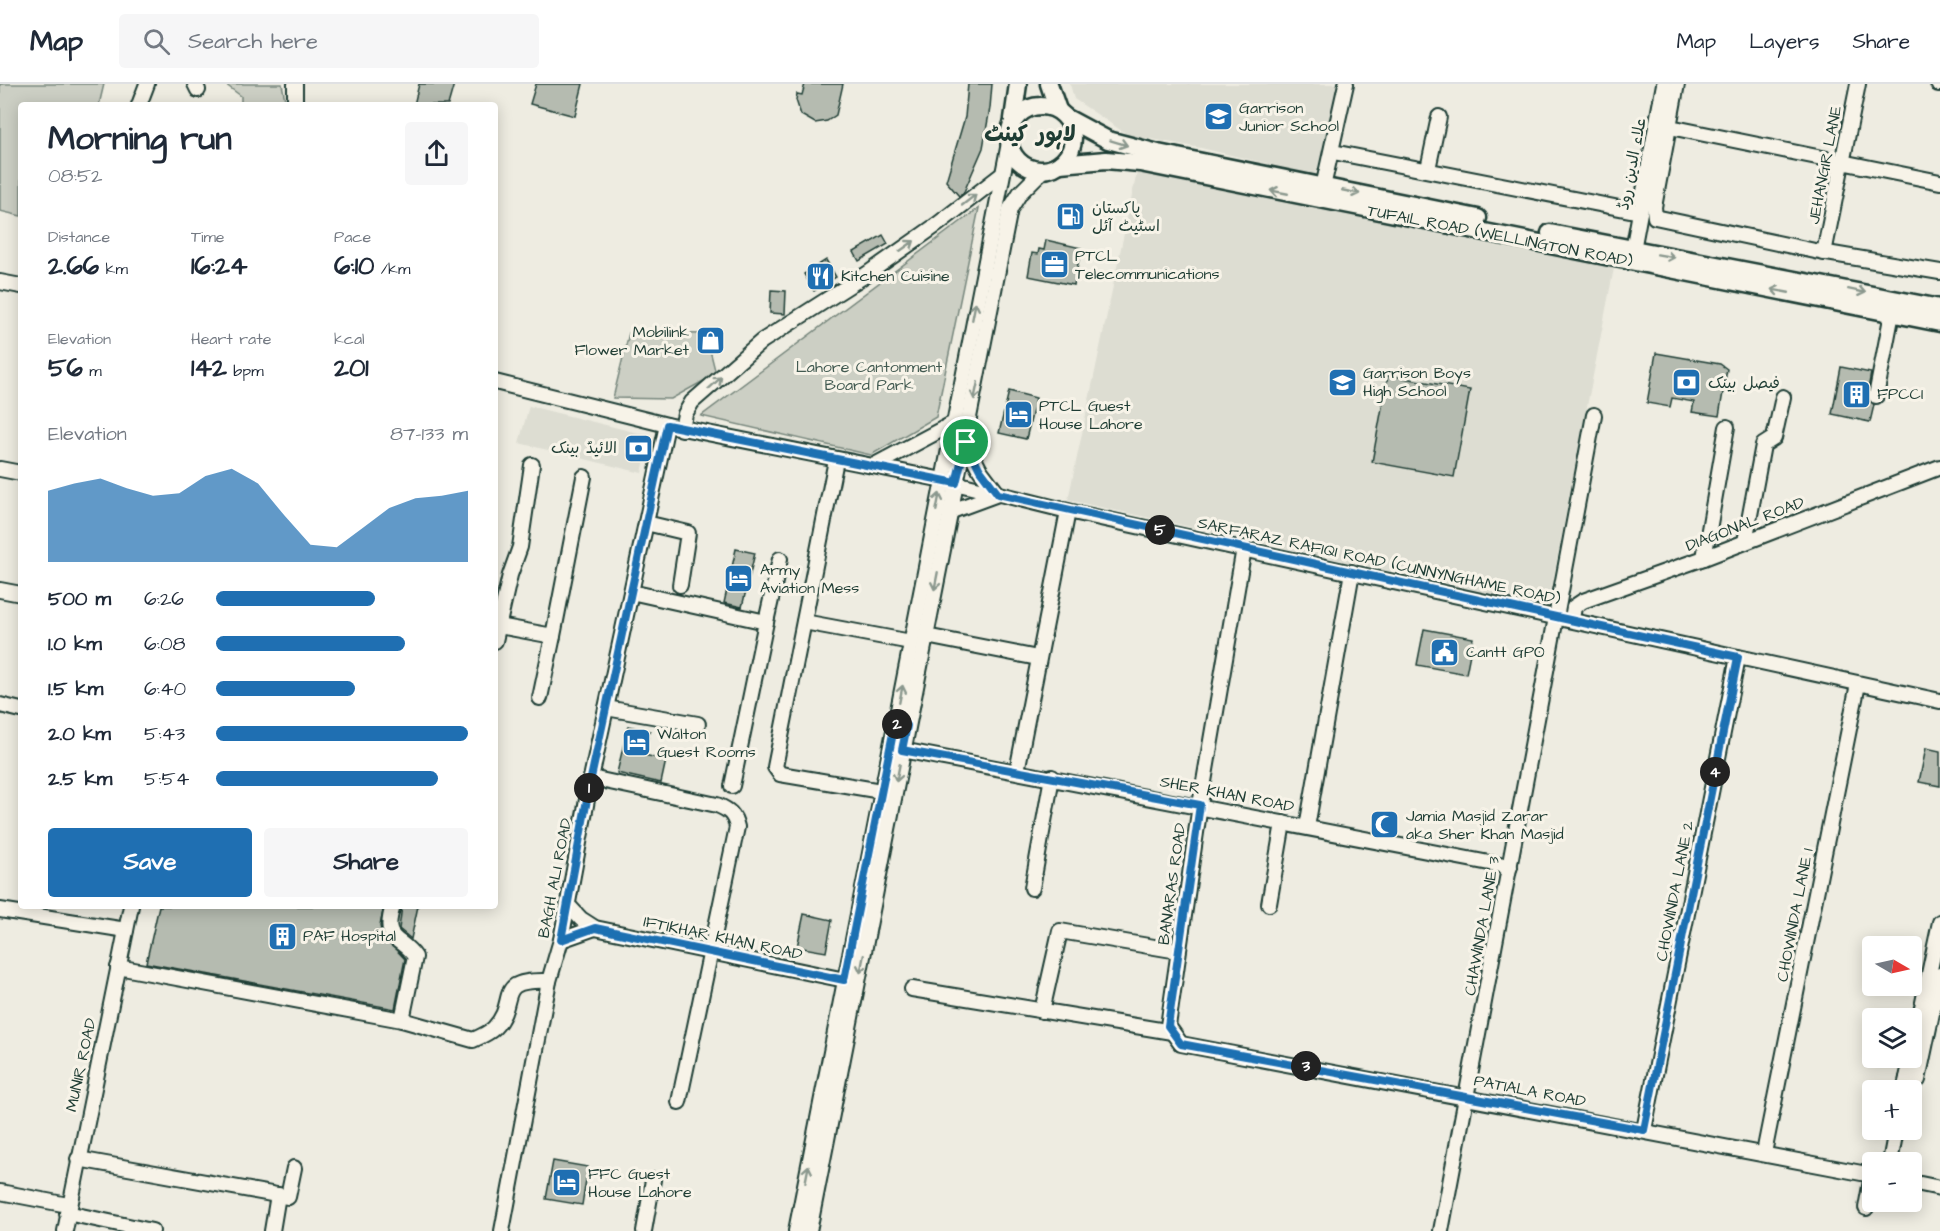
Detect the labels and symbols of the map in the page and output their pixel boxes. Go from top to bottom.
place label: Garrison Junior School [1239,97,1339,137]
school or university icon: Garrison Junior School [1202,101,1234,133]
street label: JEHANGIR LANE [1803,103,1847,226]
street label: علاء الدین روڈ [1612,116,1652,212]
district label: لاہور کینٹ [984,119,1076,150]
one-way arrow [1109,138,1128,149]
one-way arrow [1270,186,1290,197]
one-way arrow [1341,187,1360,198]
one-way arrow [961,194,977,207]
place label: پاکستان اسٹیٹ آئل [1092,197,1160,237]
street label: TUFAIL ROAD (WELLINGTON ROAD) [1365,199,1635,273]
fuel station icon: پاکستان اسٹیٹ آئل [1055,201,1087,233]
one-way arrow [899,240,915,252]
place label: PTCL Telecommunications [1075,245,1220,285]
office icon: PTCL Telecommunications [1038,249,1070,281]
one-way arrow [1655,251,1675,262]
restaurant icon: Kitchen Cuisine [804,260,836,292]
place label: Kitchen Cuisine [841,265,950,287]
one-way arrow [1770,285,1790,296]
one-way arrow [1847,286,1867,297]
one-way arrow [969,301,980,321]
place label: Mobilink Flower Market [574,321,690,361]
shop icon: Mobilink Flower Market [694,325,726,357]
park label: Lahore Cantonment Board Park [796,356,943,396]
place label: Garrison Boys High School [1363,362,1471,403]
school or university icon: Garrison Boys High School [1326,366,1358,398]
bank icon: فیصل بینک [1671,367,1703,399]
place label: فیصل بینک [1708,372,1780,394]
one-way arrow [706,376,722,390]
building icon: FPCCI [1840,378,1872,410]
one-way arrow [970,380,981,400]
place label: FPCCI [1877,383,1923,405]
place label: PTCL Guest House Lahore [1039,395,1143,435]
hotel icon: PTCL Guest House Lahore [1002,399,1034,431]
pin [940,416,991,467]
bank icon: الائیڈ بینک [622,432,654,464]
place label: الائیڈ بینک [551,437,617,459]
street label: DIAGONAL ROAD [1683,491,1807,557]
one-way arrow [933,493,944,512]
street label: SARFARAZ RAFIQI ROAD (CUNNYNGHAME ROAD) [1195,512,1563,610]
pin: 5 [1145,515,1175,545]
place label: Army Aviation Mess [760,559,859,599]
hotel icon: Army Aviation Mess [723,563,755,595]
one-way arrow [930,571,941,591]
public building icon: Cantt GPO [1429,636,1461,668]
place label: Cantt GPO [1466,641,1545,663]
one-way arrow [896,684,907,704]
pin: 2 [882,709,912,739]
place label: Walton Guest Rooms [657,723,756,763]
hotel icon: Walton Guest Rooms [620,727,652,759]
pin: 4 [1700,757,1730,787]
one-way arrow [892,762,903,782]
street label: SHER KHAN ROAD [1158,770,1296,818]
pin: 1 [574,773,604,803]
place label: Jamia Masjid Zarar aka Sher Khan Masjid [1406,805,1564,845]
mosque icon: Jamia Masjid Zarar aka Sher Khan Masjid [1369,809,1401,841]
street label: BAGH ALI ROAD [533,816,577,940]
street label: CHOWINDA LANE 2 [1651,819,1699,963]
street label: BANARAS ROAD [1153,822,1191,946]
street label: CHOWINDA LANE 1 [1771,846,1819,984]
street label: CHAWINDA LANE 3 [1459,855,1505,997]
street label: IFTIKHAR KHAN ROAD [641,910,805,966]
building icon: PAF Hospital [266,920,298,952]
place label: PAF Hospital [303,925,396,947]
north arrow [1862,936,1922,996]
one-way arrow [856,954,867,974]
street label: MUNIR ROAD [60,1016,102,1114]
pin: 3 [1291,1051,1321,1081]
street label: PATIALA ROAD [1472,1069,1588,1113]
place label: FFC Guest House Lahore [588,1163,692,1203]
one-way arrow [802,1164,813,1184]
hotel icon: FFC Guest House Lahore [551,1167,583,1199]

